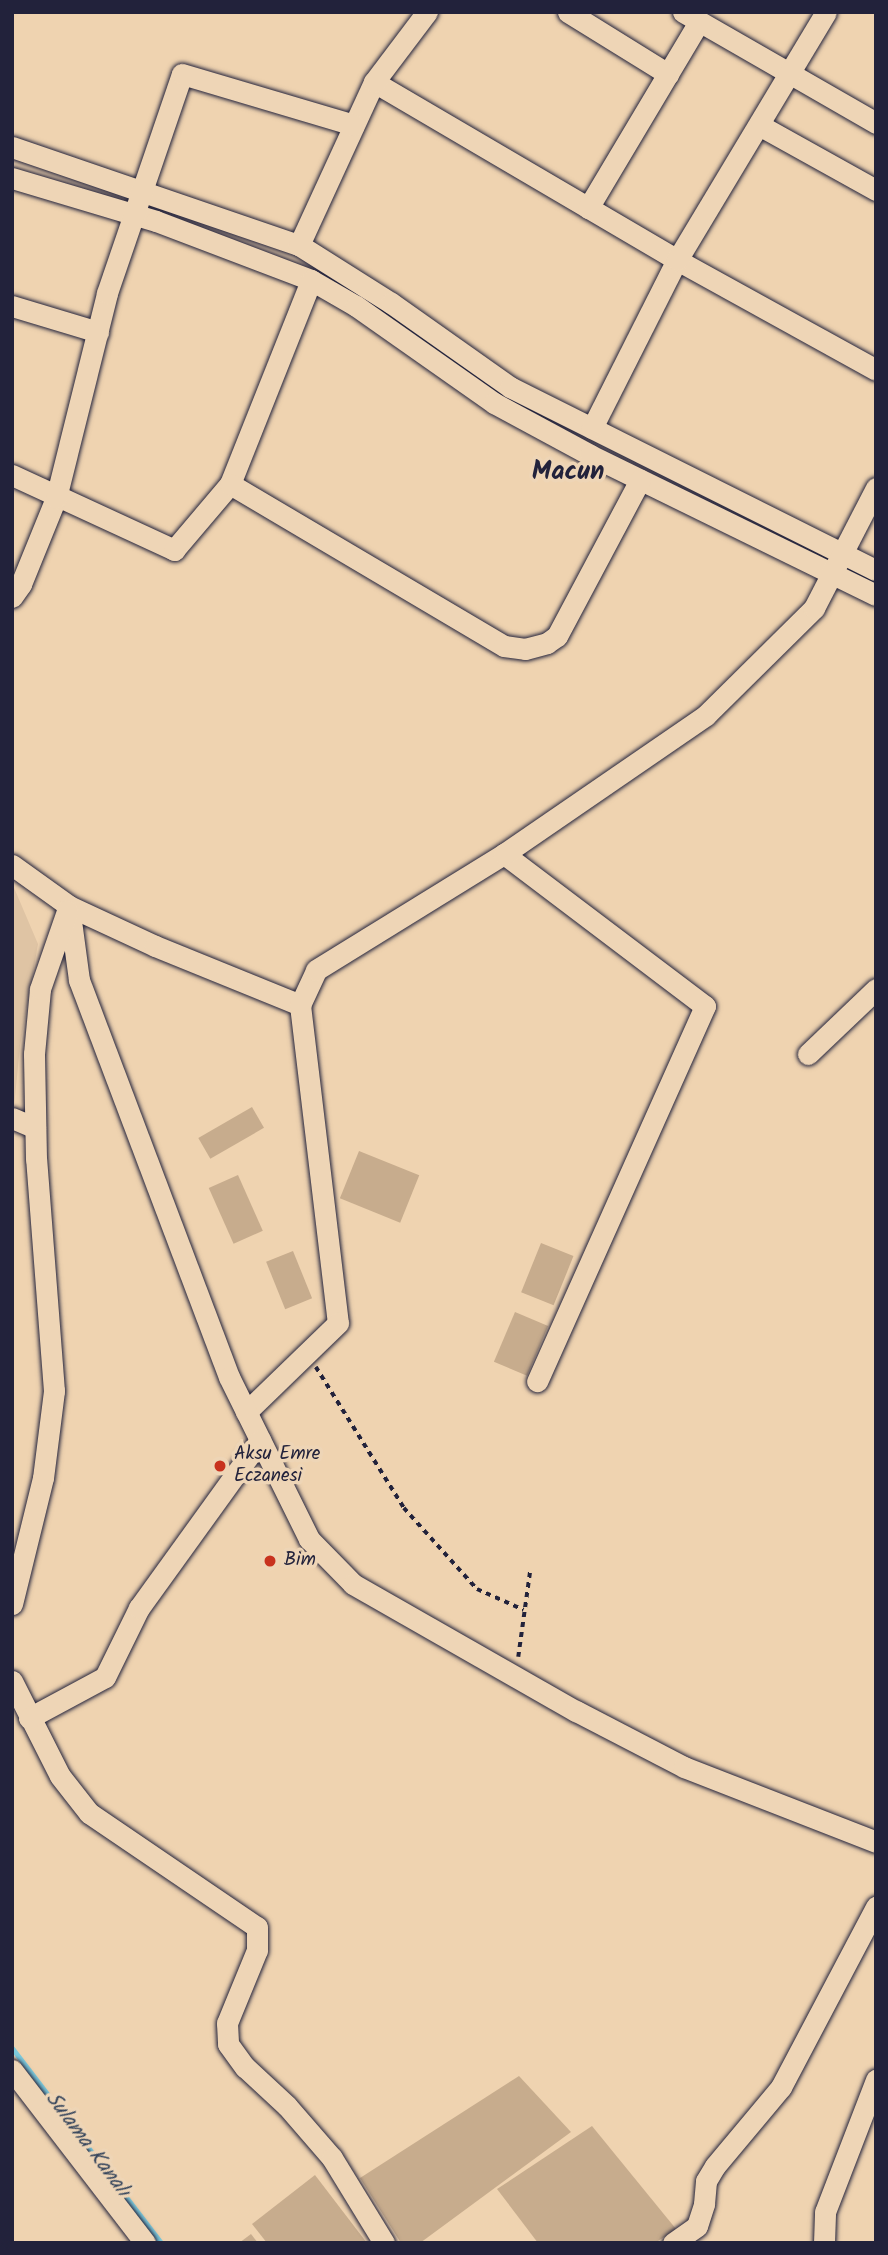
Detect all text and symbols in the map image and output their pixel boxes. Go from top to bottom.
district label: Macun [532,457,604,489]
place label: Aksu Emre Eczanesi [234,1444,320,1488]
marker: Aksu Emre Eczanesi [212,1458,228,1474]
place label: Bim [284,1550,316,1572]
marker: Bim [262,1553,278,1569]
water label: Sulama Kanalı [39,2087,135,2203]

